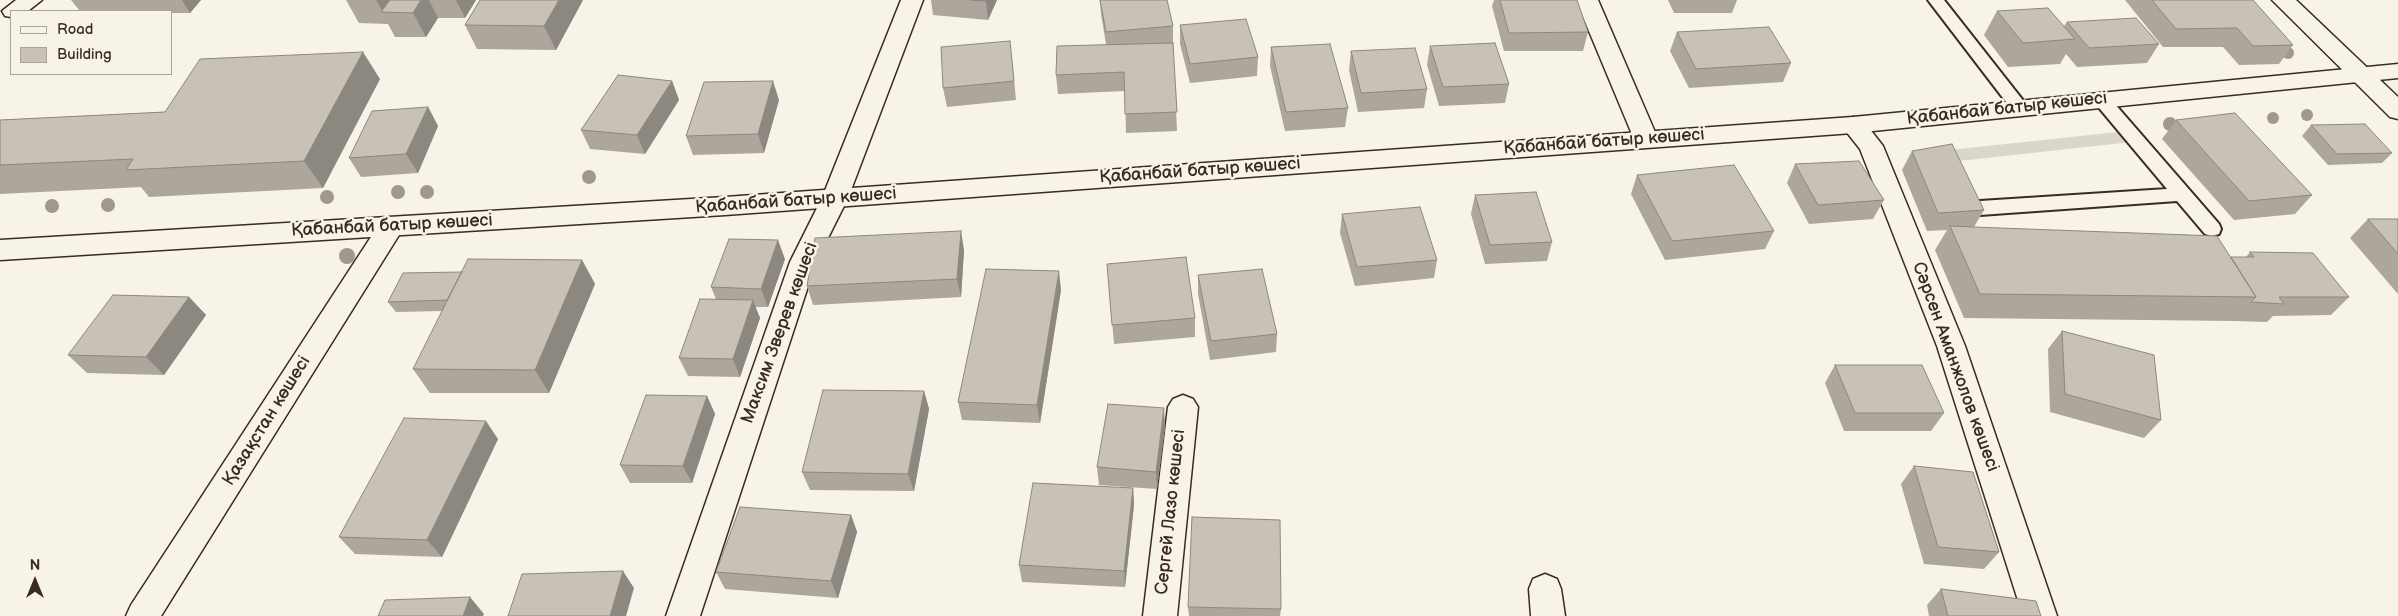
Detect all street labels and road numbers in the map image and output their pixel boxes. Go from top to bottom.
street label: Қабанбай батыр көшесі [1906,88,2108,130]
street label: Қабанбай батыр көшесі [1503,124,1705,160]
street label: Қабанбай батыр көшесі [1099,153,1301,189]
street label: Қабанбай батыр көшесі [695,183,897,219]
street label: Қабанбай батыр көшесі [291,210,493,242]
street label: Максим Зверев көшесі [737,239,823,427]
street label: Сәрсен Аманжолов көшесі [1907,259,2003,475]
street label: Қазақстан көшесі [218,352,316,490]
street label: Сергей Лазо көшесі [1152,428,1190,596]

